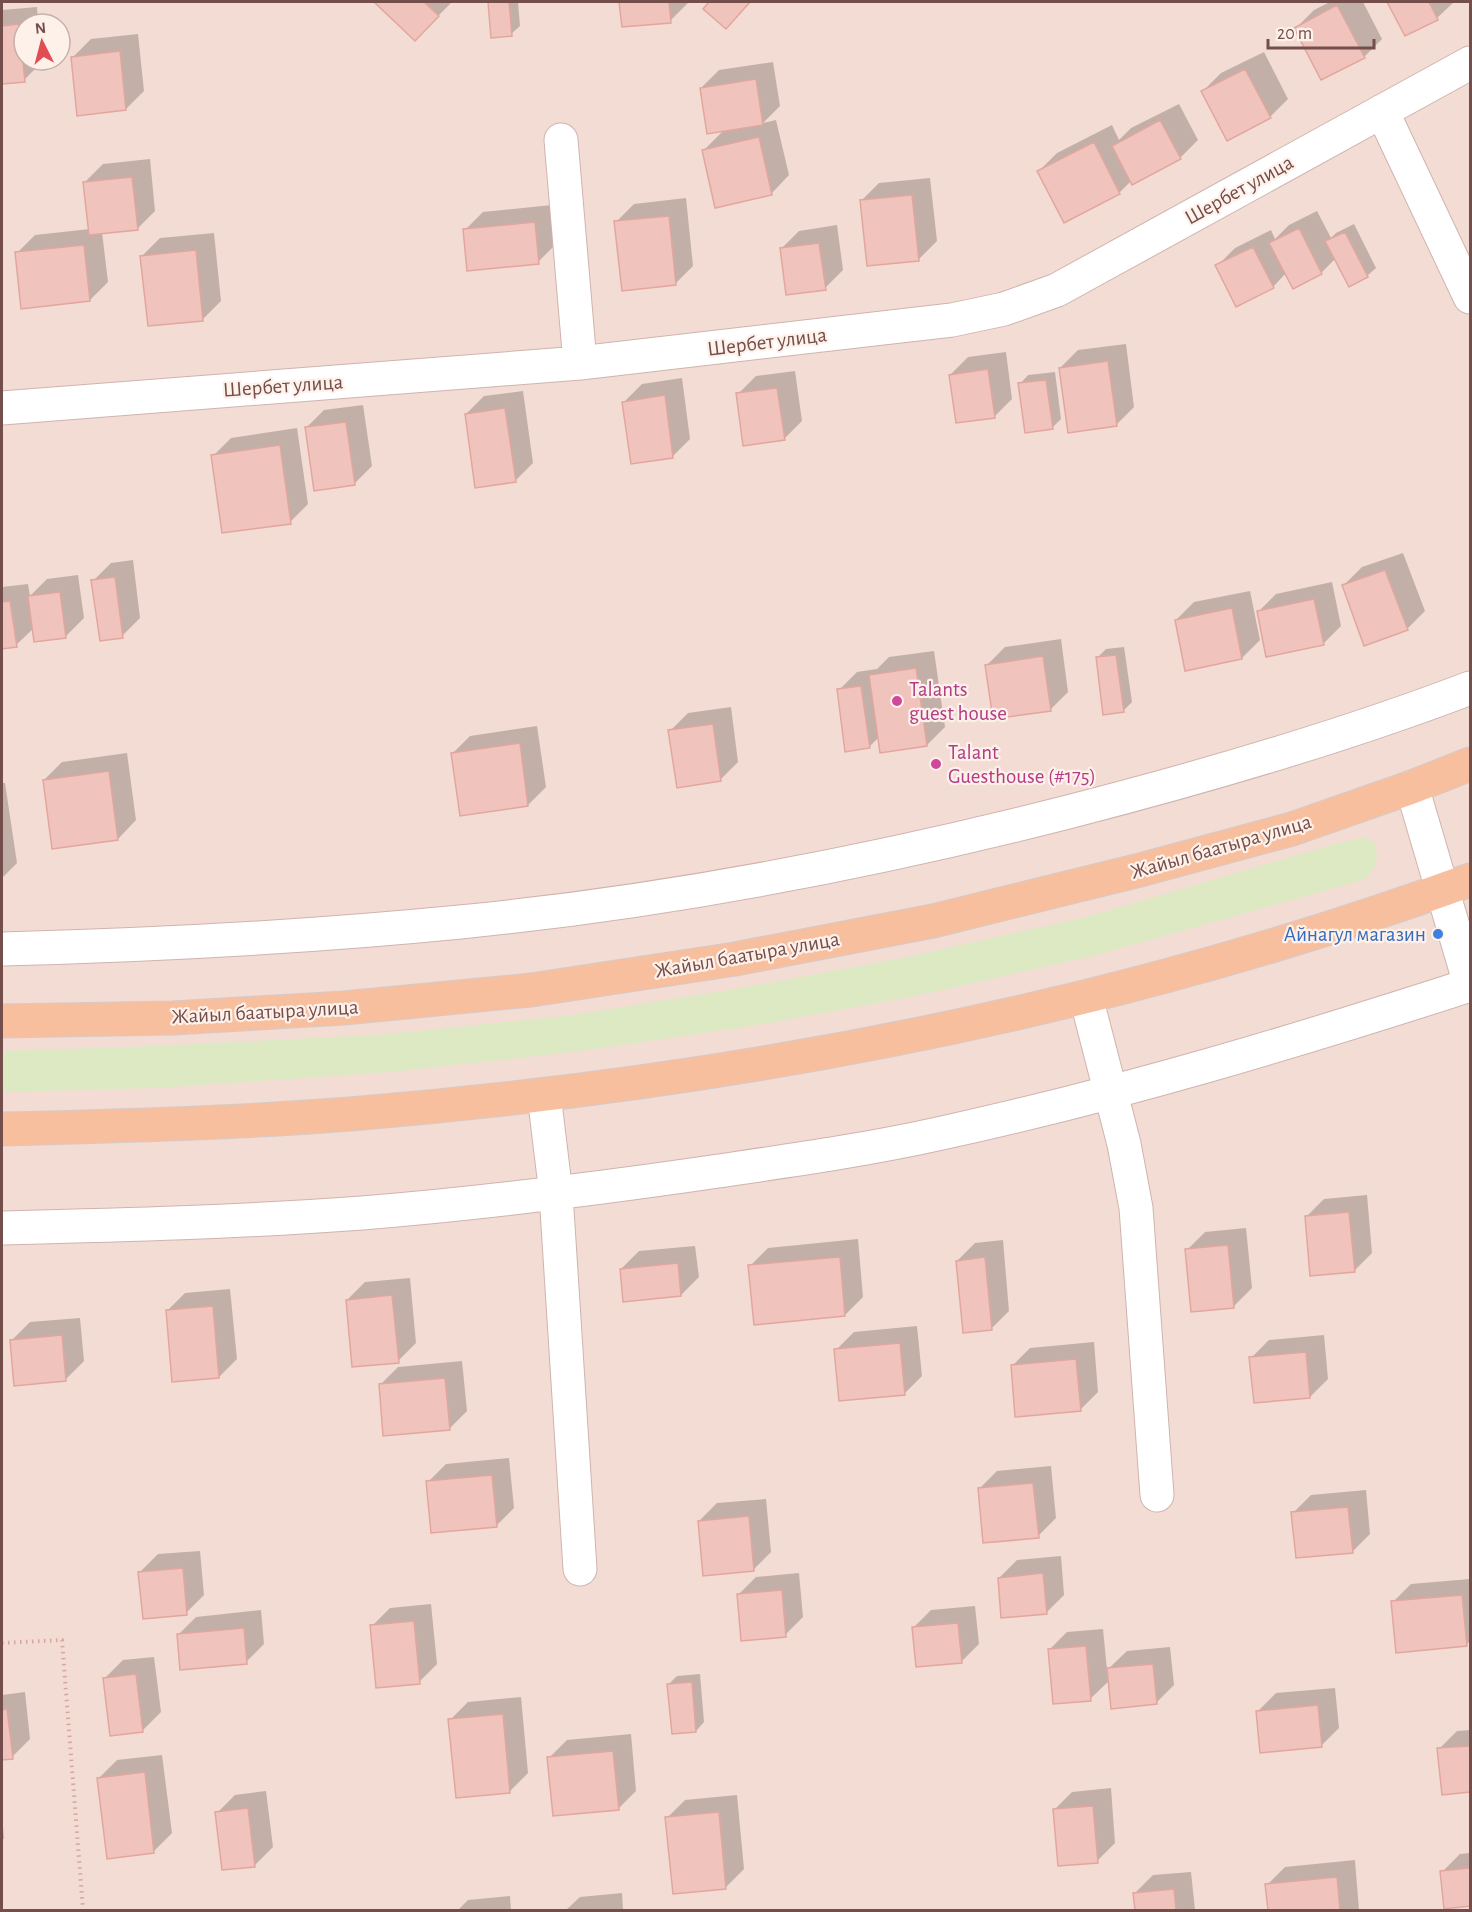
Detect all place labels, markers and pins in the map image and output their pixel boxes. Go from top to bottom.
place label: Talants guest house [909,679,1007,724]
marker: Talants guest house [890,694,904,708]
place label: Talant Guesthouse (#175) [948,742,1096,787]
marker: Talant Guesthouse (#175) [929,757,943,771]
place label: Айнагул магазин [1284,924,1426,945]
marker: Айнагул магазин [1431,927,1445,941]

